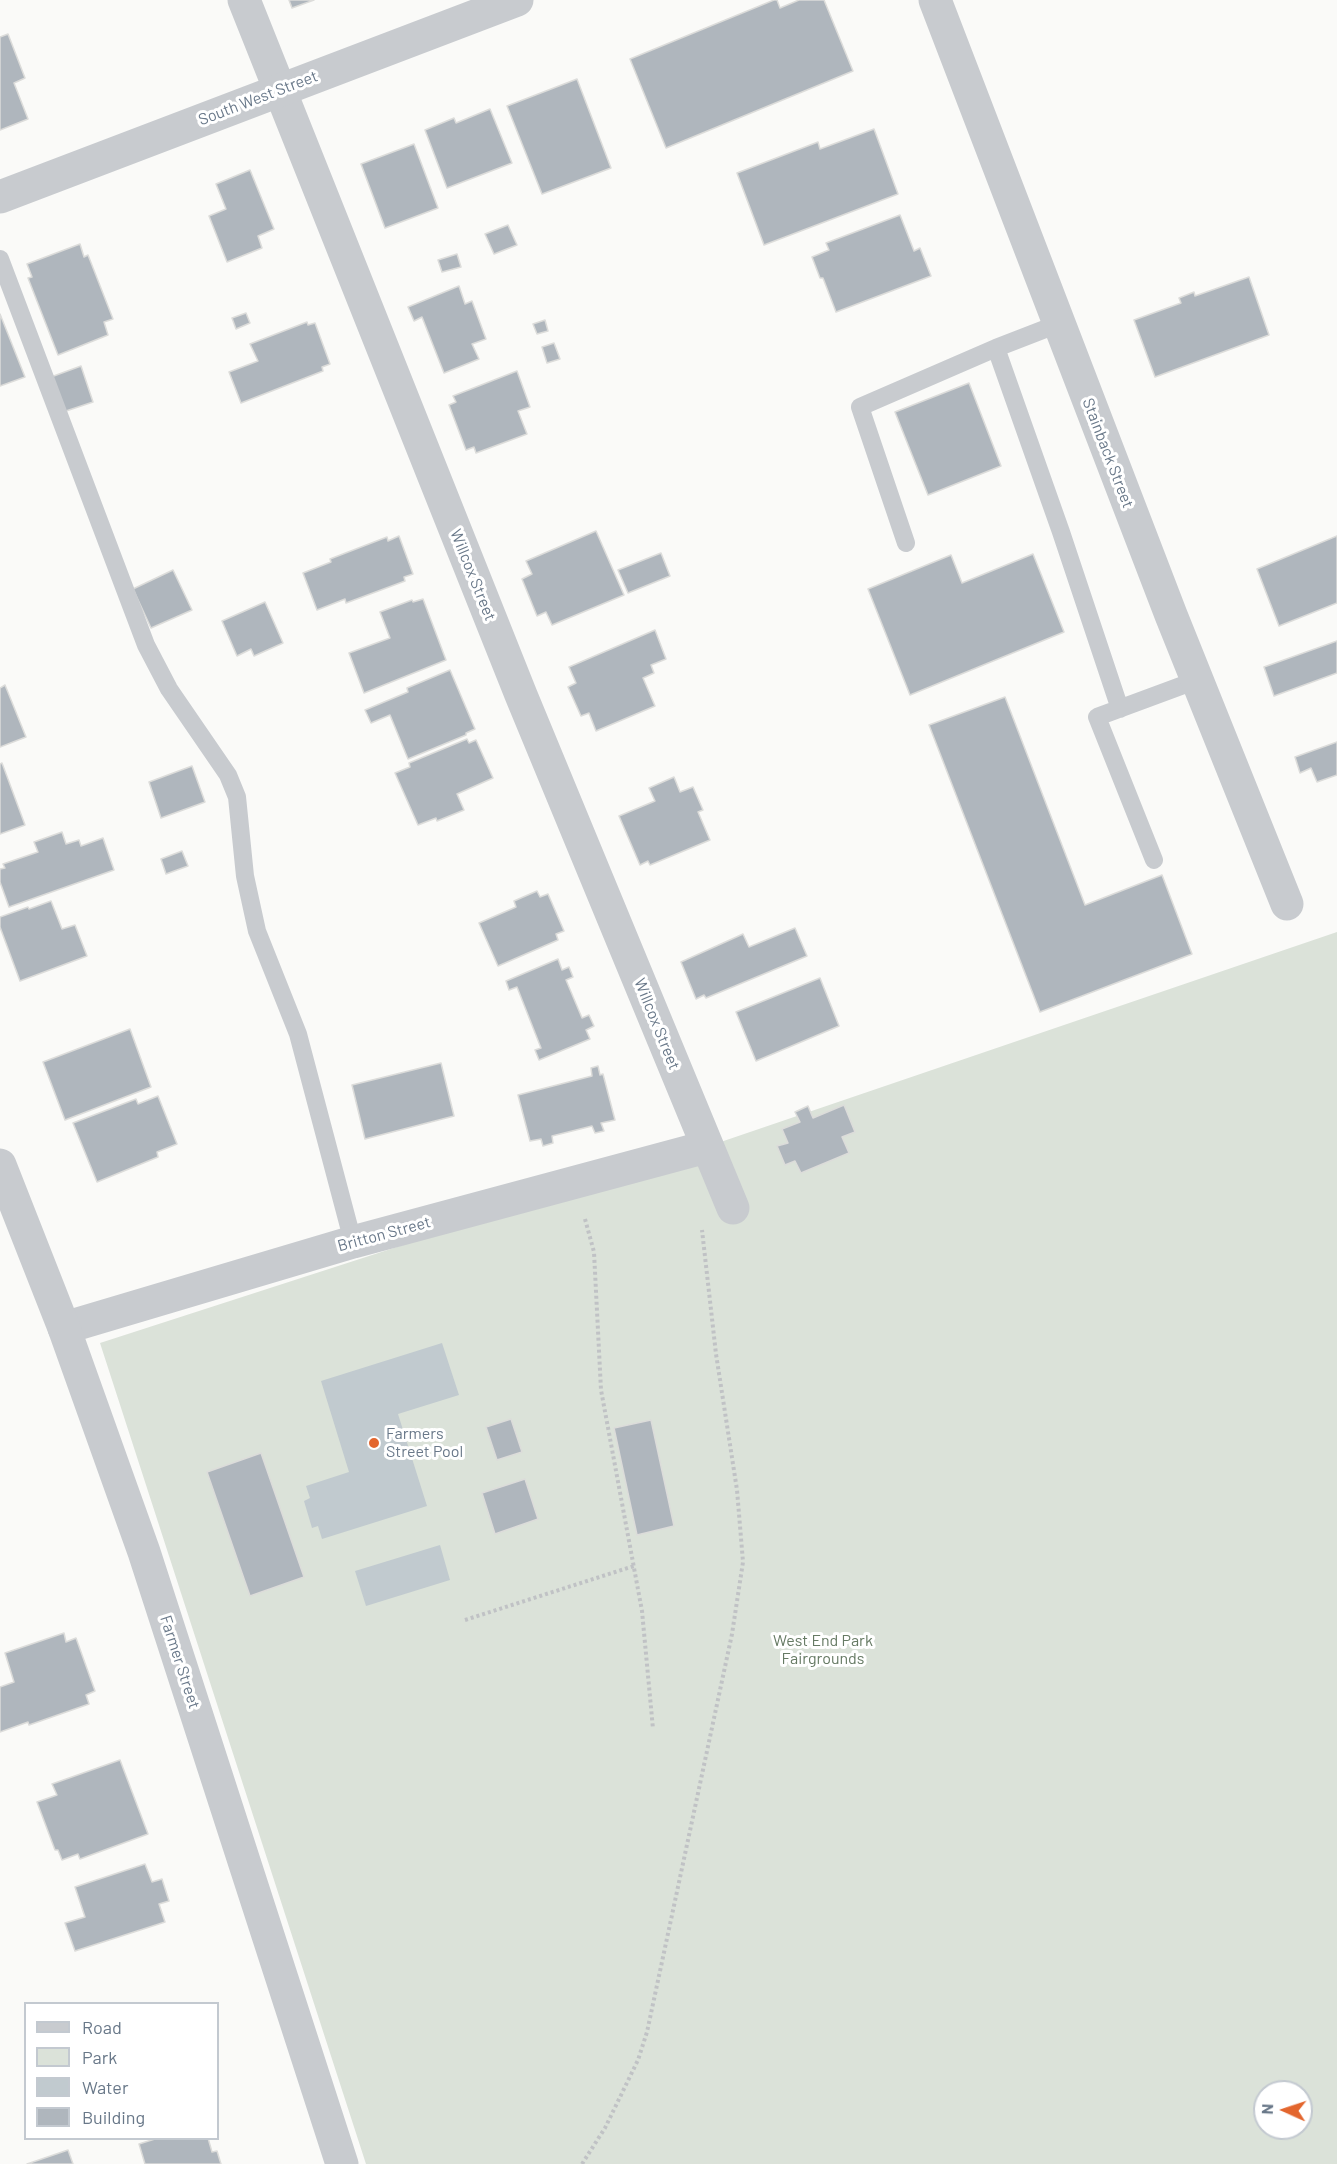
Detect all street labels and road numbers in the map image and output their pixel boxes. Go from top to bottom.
street label: South West Street [196,66,320,130]
street label: Stainback Street [1078,395,1138,511]
street label: Willcox Street [446,527,500,623]
street label: Willcox Street [630,976,684,1072]
street label: Britton Street [335,1212,433,1256]
street label: Farmer Street [156,1613,204,1711]

